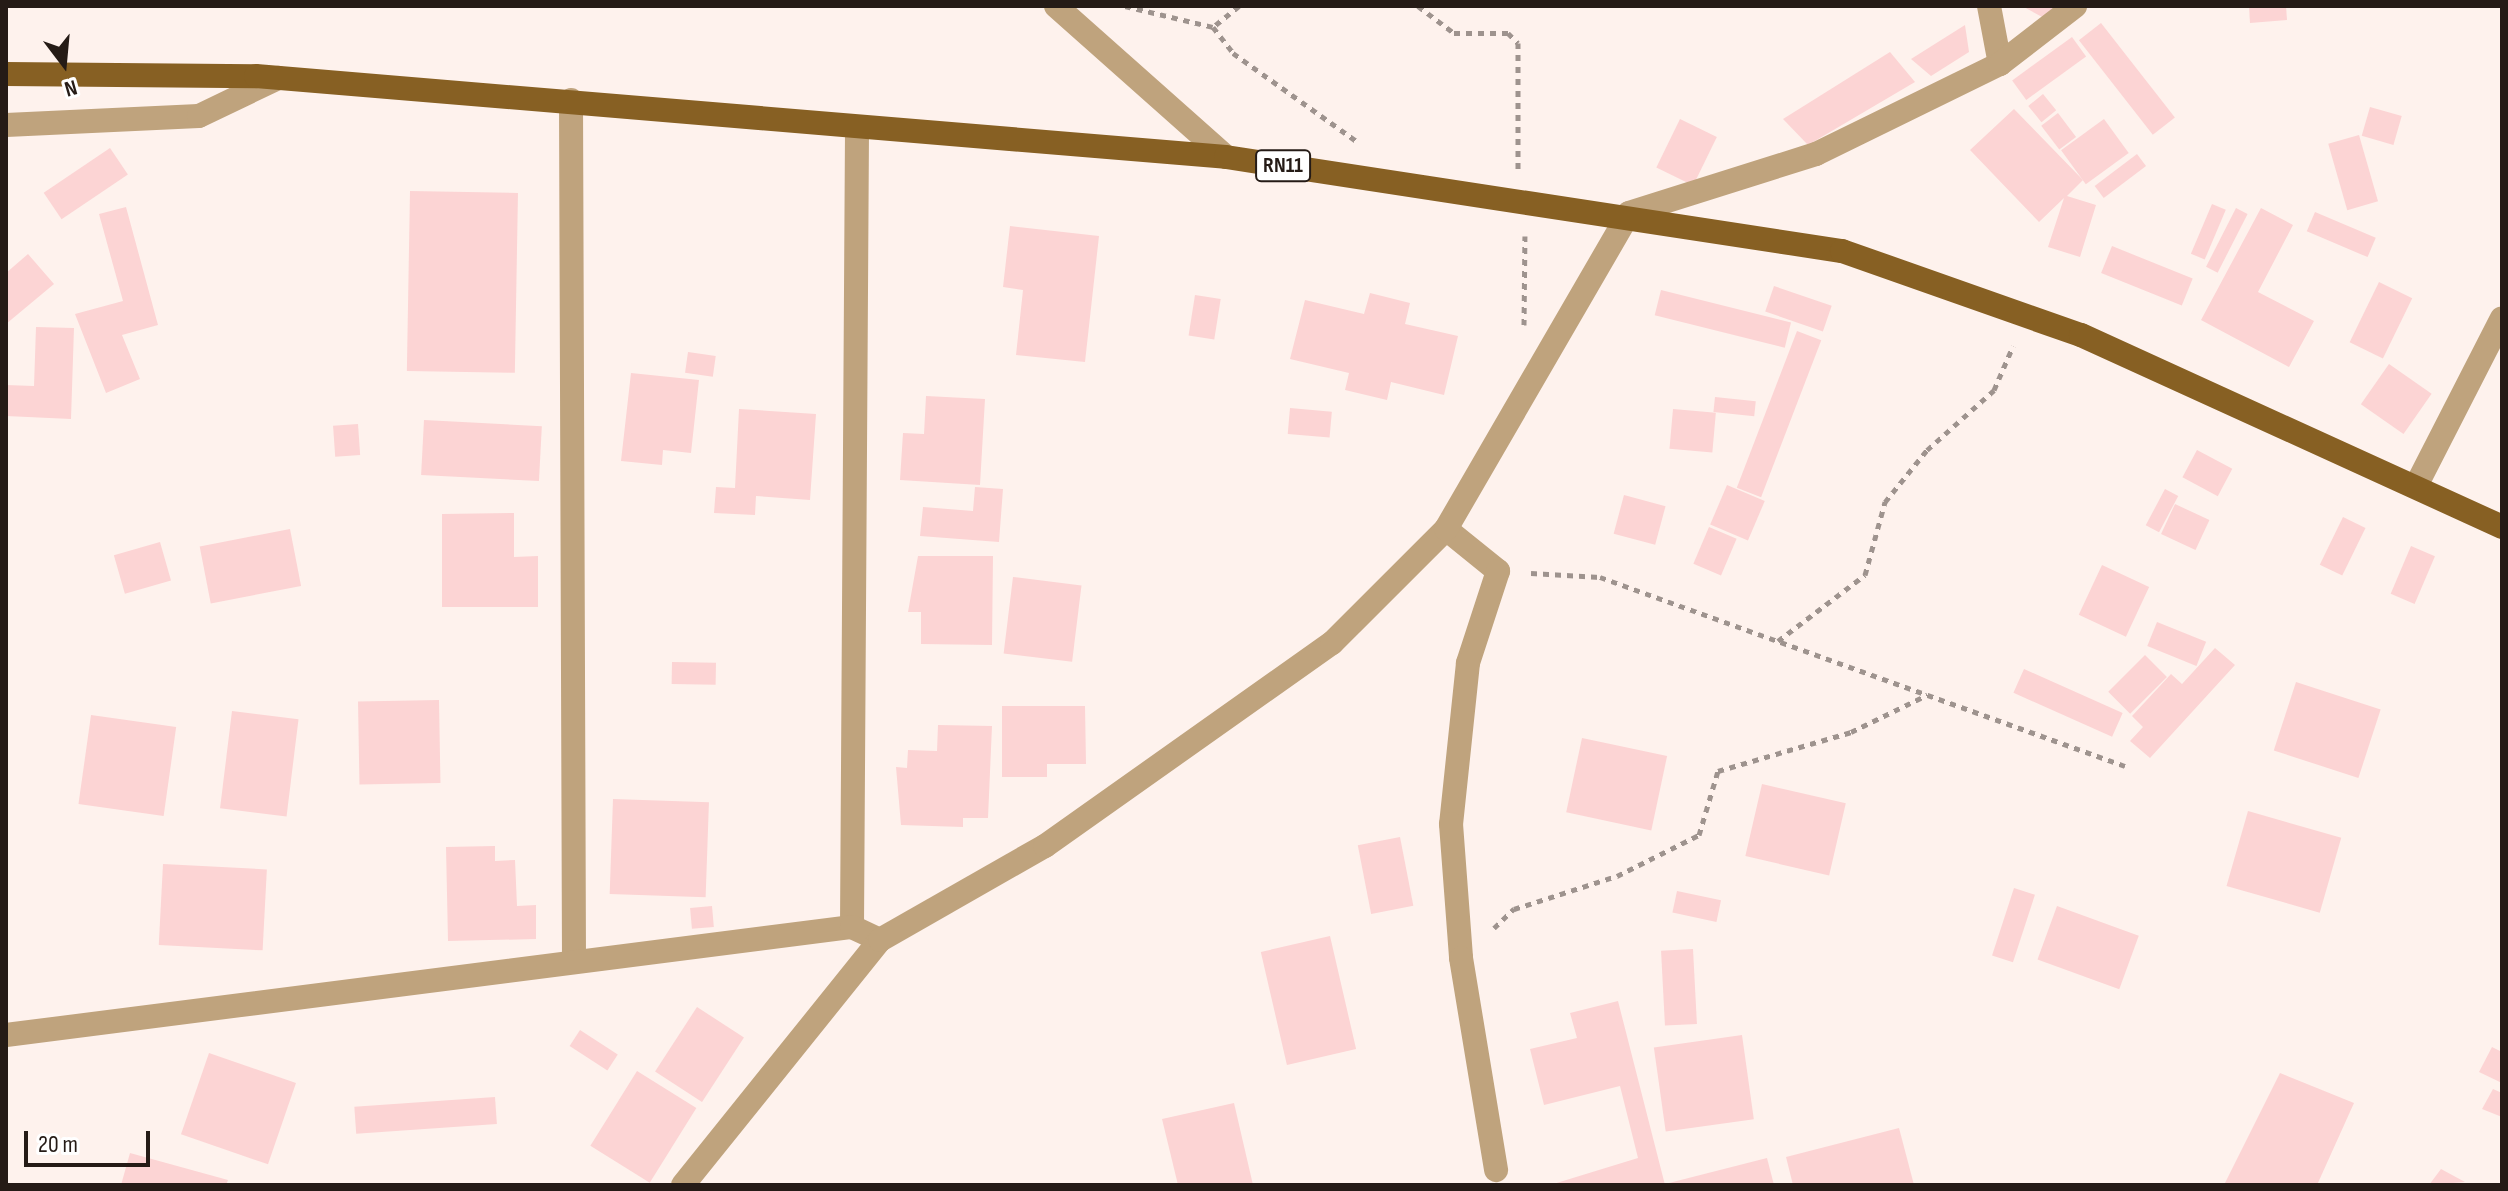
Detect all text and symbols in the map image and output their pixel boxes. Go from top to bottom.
north arrow [24,24,104,104]
text: N [61,73,80,102]
road number: RN11 [1255,148,1311,184]
scale bar [28,1115,154,1165]
text: 20 m [38,1130,78,1159]

